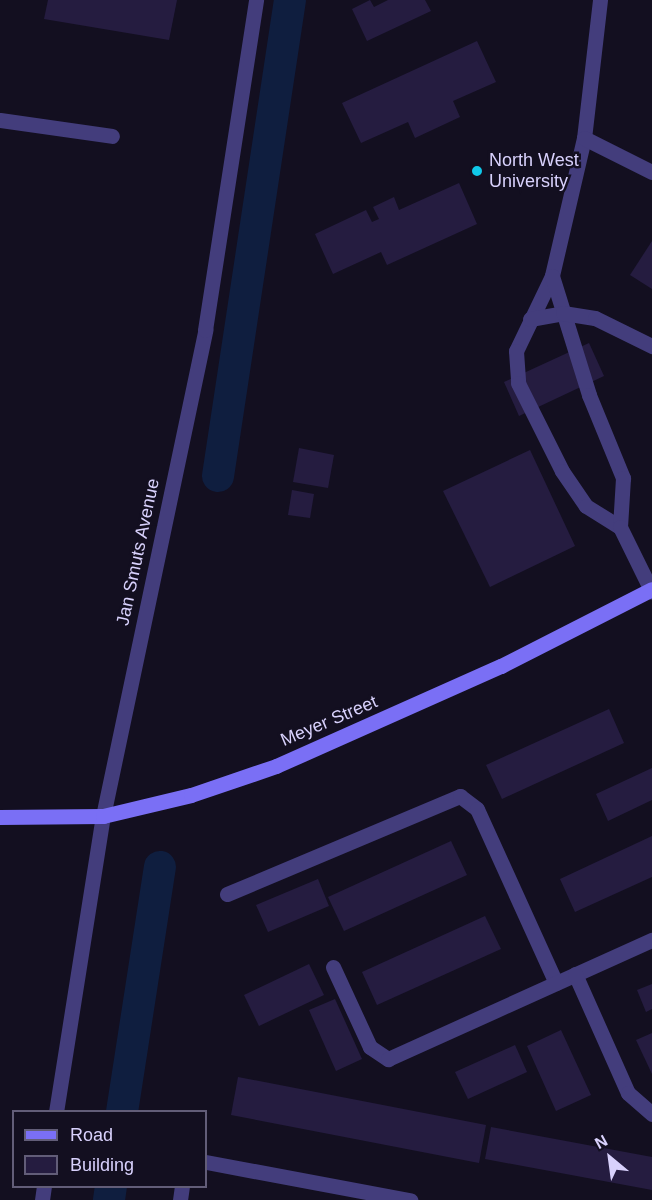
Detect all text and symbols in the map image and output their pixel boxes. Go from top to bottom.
place label: North West University [489,150,579,192]
marker: North West University [470,164,484,178]
street label: Jan Smuts Avenue [112,476,164,628]
street label: Meyer Street [277,691,381,751]
legend [12,1110,207,1188]
text: Road [70,1125,113,1145]
north arrow [580,1128,640,1188]
text: N [592,1132,610,1152]
text: Building [70,1155,134,1175]

